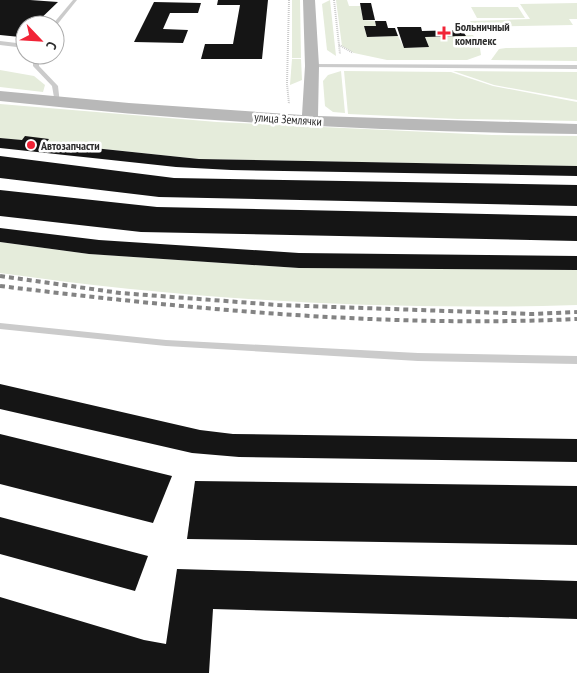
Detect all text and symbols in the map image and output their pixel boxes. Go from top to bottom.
north arrow [15,15,65,65]
place label: Больничный комплекс [455,19,510,48]
marker: Больничный комплекс [437,26,451,40]
text: С [42,39,61,53]
street label: улица Землячки [254,109,322,129]
place label: Автозапчасти [40,138,100,153]
marker: Автозапчасти [25,139,37,151]

